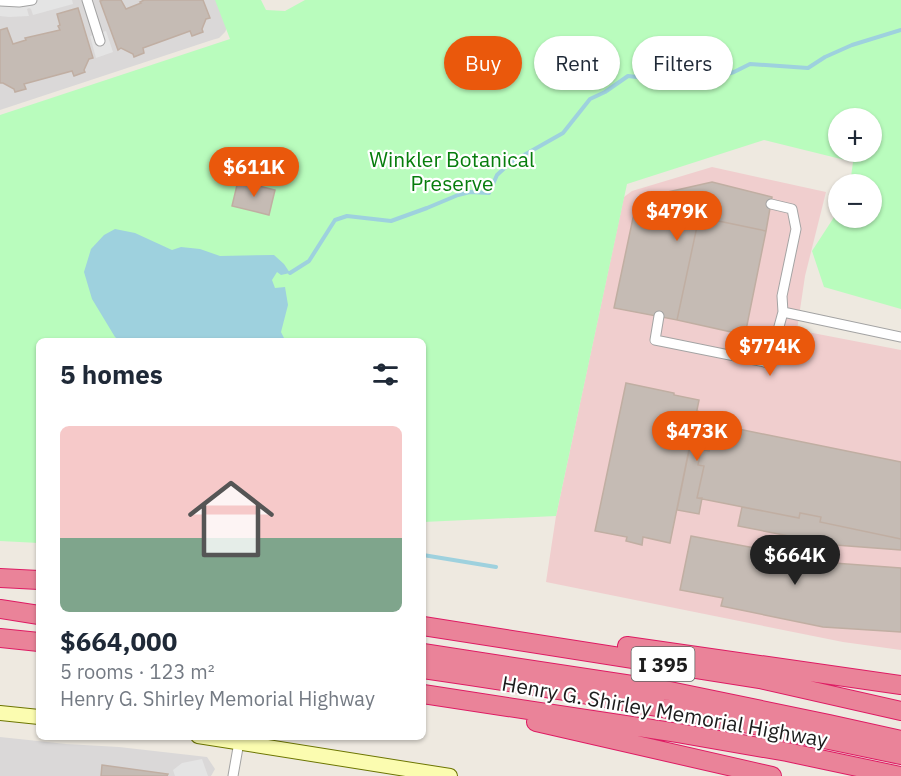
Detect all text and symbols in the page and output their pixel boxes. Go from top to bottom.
chip: Buy [444,36,522,90]
chip: Rent [534,36,620,90]
chip: Filters [632,36,733,90]
map controls [828,108,882,228]
button: + [828,108,882,162]
park label: Winkler Botanical Preserve [369,145,535,197]
pin: $611K [212,147,296,198]
text: $611K [223,153,285,180]
button: − [828,174,882,228]
pin: $479K [635,191,719,242]
text: $479K [646,197,708,224]
pin: $774K [728,326,812,377]
text: $774K [739,332,801,359]
text: 5 homes [60,357,163,391]
icon: filters [369,358,402,391]
pin: $473K [655,411,739,462]
text: $473K [666,417,728,444]
icon: home [177,465,285,573]
pin: $664K [753,535,837,586]
text: $664K [764,541,826,568]
text: $664,000 [60,624,177,658]
road number: I 395 [632,647,694,681]
text: 5 rooms · 123 m² [60,658,215,685]
street label: Henry G. Shirley Memorial Highway [500,669,831,754]
text: Henry G. Shirley Memorial Highway [60,685,375,712]

